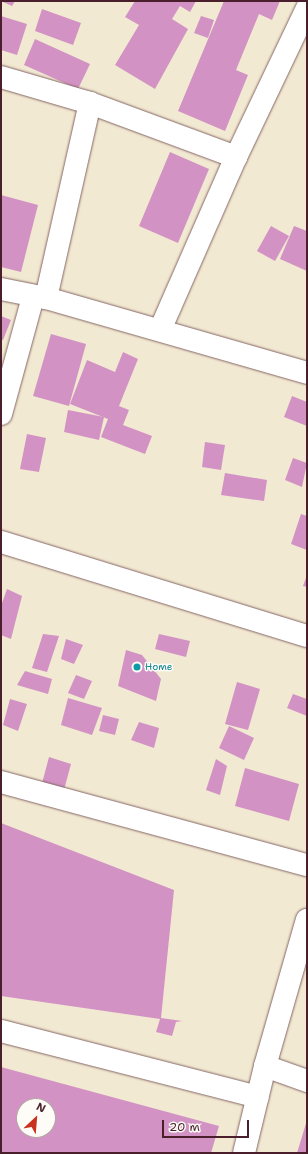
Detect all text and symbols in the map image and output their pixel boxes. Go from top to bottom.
place label: Home [145,661,172,673]
marker: Home [132,662,142,672]
north arrow [16,1098,56,1138]
text: N [34,1099,48,1116]
scale bar [164,1112,251,1138]
text: 20 m [169,1119,200,1135]

